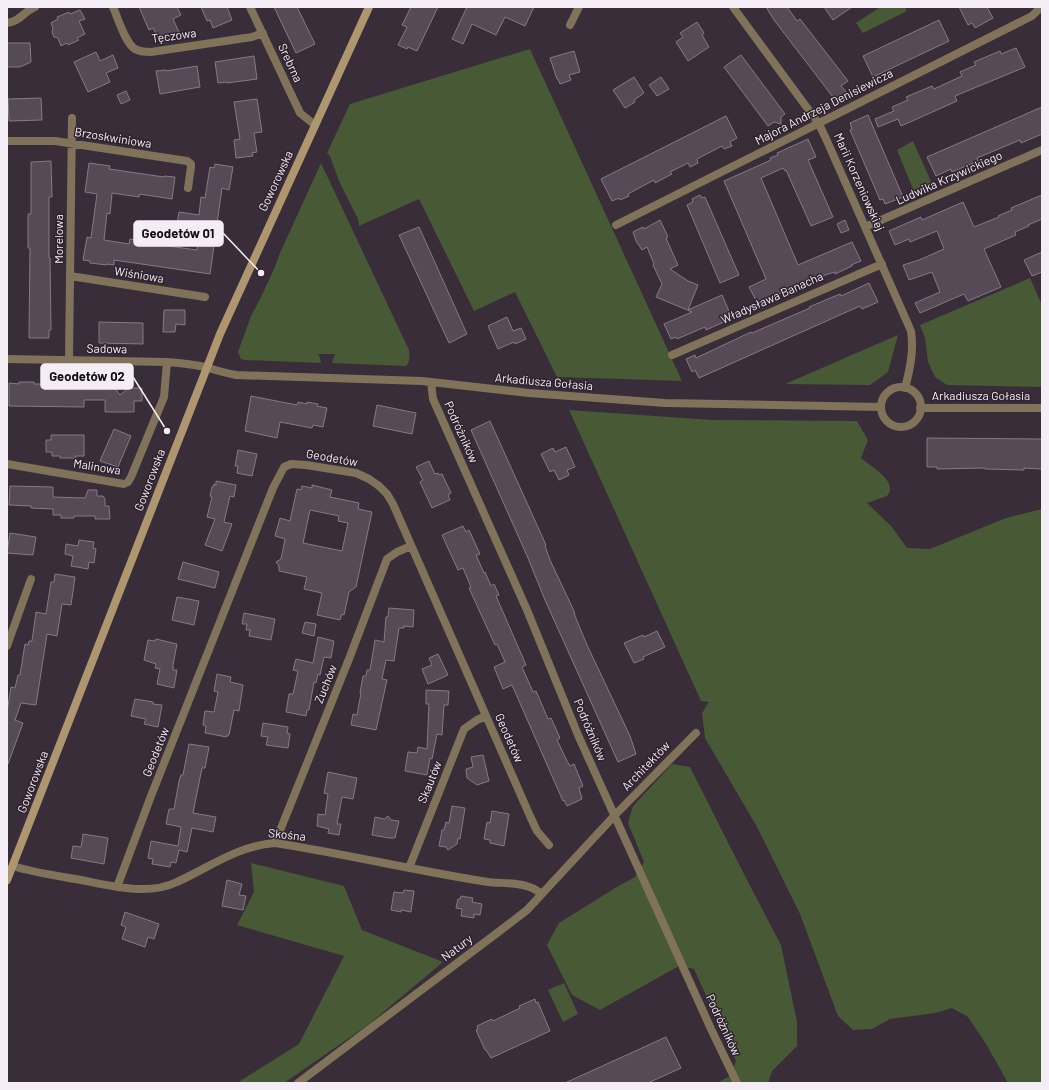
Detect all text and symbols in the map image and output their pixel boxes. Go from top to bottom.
street label: Tęczowa [151,25,197,45]
street label: Srebrna [276,41,306,84]
street label: Majora Andrzeja Denisiewicza [752,65,895,147]
street label: Brzoskwiniowa [74,124,153,150]
street label: Marii Korzeniowskiej [832,130,888,233]
street label: Ludwika Krzywickiego [893,147,1004,207]
street label: Goworowska [255,148,295,213]
street label: Morelowa [51,214,65,264]
callout: Geodetów 01 [134,221,223,246]
text: Geodetów 01 [142,225,214,241]
street label: Wiśniowa [113,263,165,285]
street label: Władysława Banacha [718,268,825,326]
street label: Sadowa [87,341,127,355]
callout: Geodetów 02 [41,364,133,389]
text: Geodetów 02 [49,368,125,384]
street label: Arkadiusza Gołasia [494,370,594,392]
street label: Arkadiusza Gołasia [932,388,1030,402]
street label: Podróżników [442,398,482,465]
street label: Geodetów [305,446,359,468]
street label: Goworowska [131,447,167,513]
street label: Malinowa [72,455,122,477]
street label: Zuchów [311,662,339,705]
street label: Podróżników [572,696,610,763]
street label: Geodetów [493,711,527,765]
street label: Geodetów [139,724,171,778]
street label: Architektów [618,738,672,793]
street label: Goworowska [14,749,50,815]
street label: Skautów [414,758,444,805]
street label: Skośna [268,825,307,843]
street label: Natury [438,931,475,963]
street label: Podróżników [704,992,744,1058]

